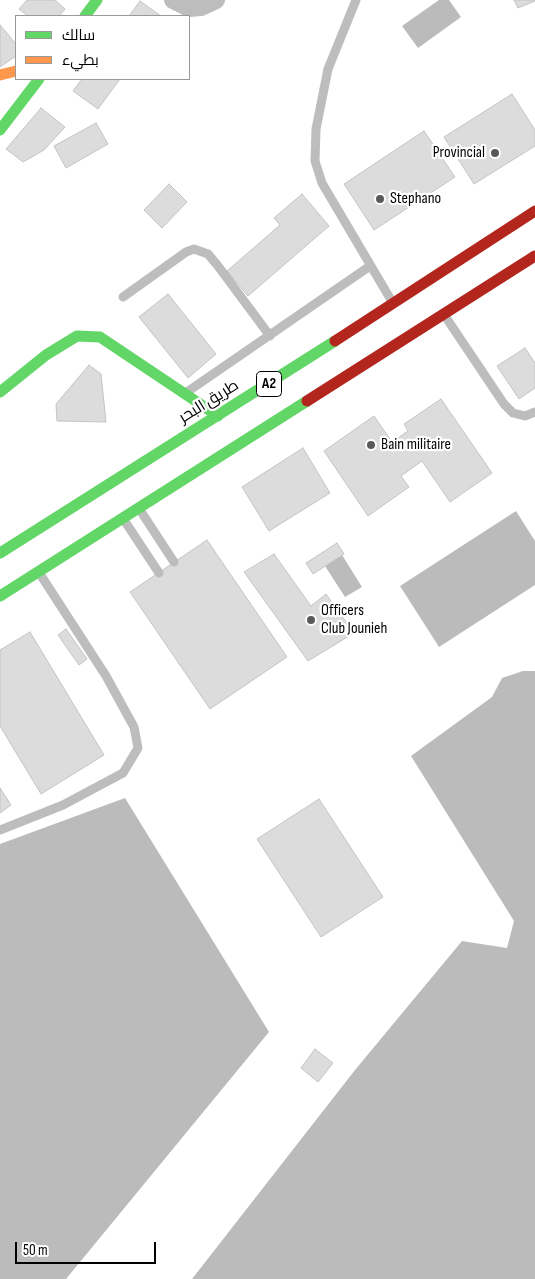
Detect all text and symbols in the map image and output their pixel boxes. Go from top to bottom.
legend [15,15,190,80]
text: سالك [62,26,95,45]
text: بطيء [62,51,99,70]
place label: Provincial [433,143,485,163]
marker: Provincial [489,147,501,159]
place label: Stephano [390,189,441,209]
marker: Stephano [374,193,386,205]
road number: A2 [256,372,282,396]
street label: طريق البحر [176,376,242,428]
place label: Bain militaire [381,435,451,455]
marker: Bain militaire [365,439,377,451]
place label: Officers Club Jounieh [321,601,387,639]
marker: Officers Club Jounieh [305,614,317,626]
scale bar [18,1232,159,1264]
text: 50 m [23,1241,48,1260]

